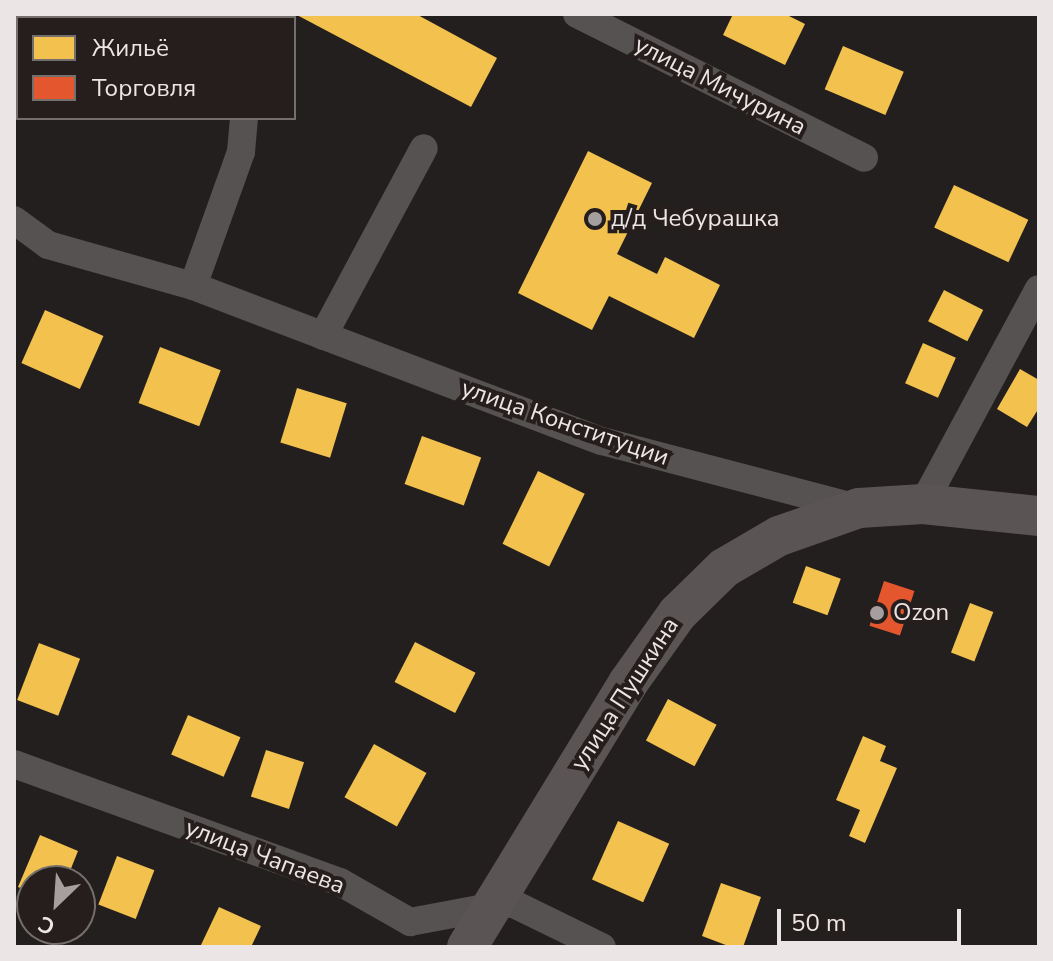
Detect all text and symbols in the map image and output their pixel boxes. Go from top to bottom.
legend [16,16,296,120]
street label: улица Мичурина [629,30,811,142]
text: Жильё [92,32,169,64]
text: Торговля [92,72,196,104]
place label: д/д Чебурашка [611,205,780,233]
marker: д/д Чебурашка [586,210,604,228]
street label: улица Конституции [457,374,673,472]
place label: Ozon [893,599,949,627]
marker: Ozon [868,604,886,622]
street label: улица Пушкина [565,612,685,776]
street label: улица Чапаева [181,813,349,901]
north arrow [16,865,96,945]
scale bar [781,893,965,943]
text: 50 m [791,907,847,939]
text: С [34,908,60,942]

